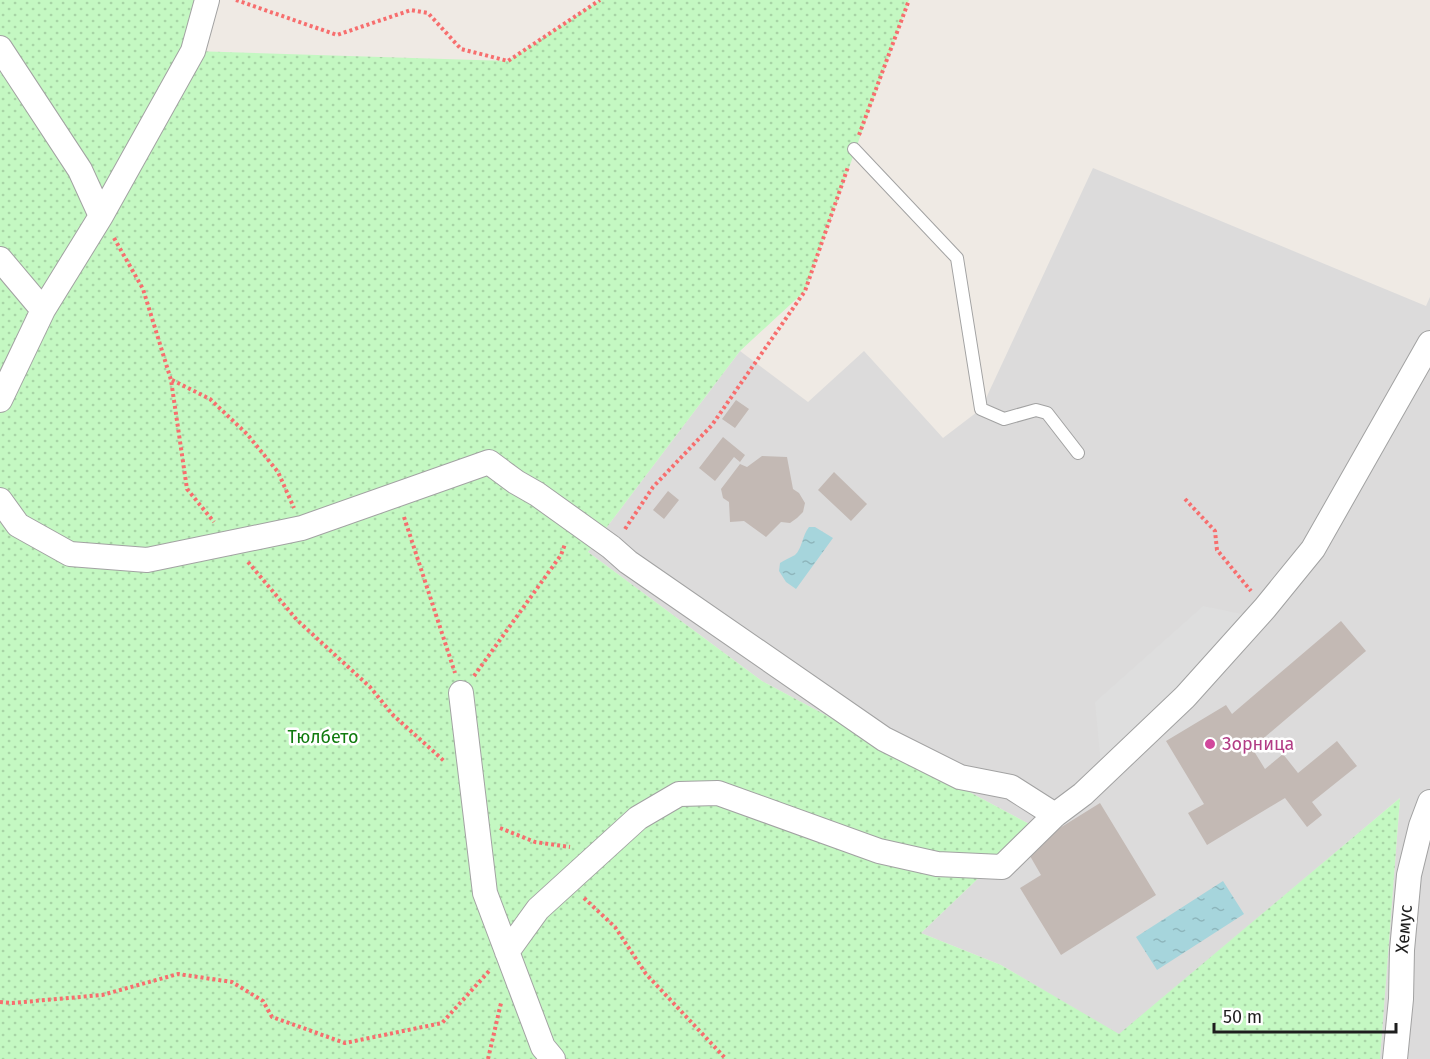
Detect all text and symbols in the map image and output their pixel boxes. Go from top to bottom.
park label: Тюлбето [287,726,359,748]
place label: Зорница [1222,733,1294,755]
marker: Зорница [1203,737,1217,751]
street label: Хемус [1391,903,1417,954]
scale bar [1214,996,1396,1034]
text: 50 m [1223,1006,1262,1028]

